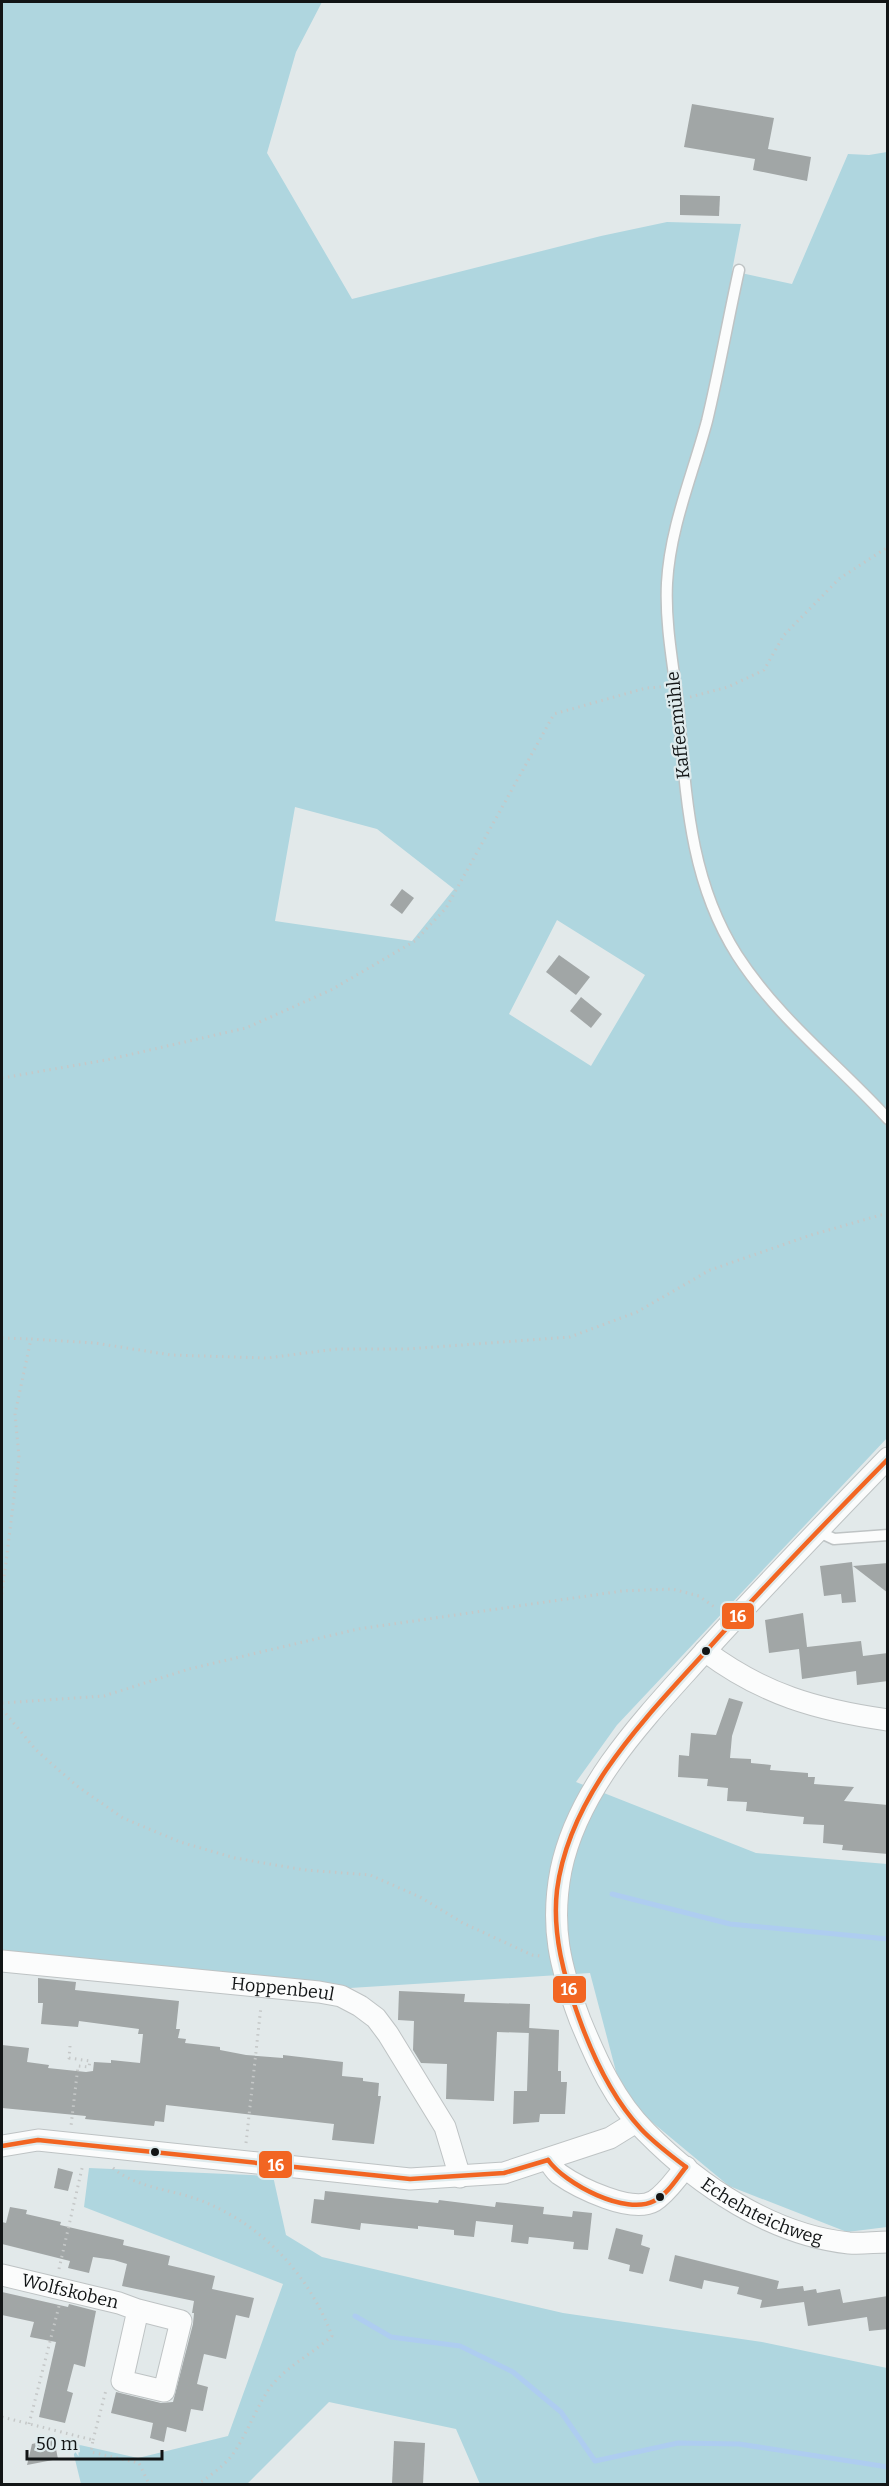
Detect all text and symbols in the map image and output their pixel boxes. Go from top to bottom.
street label: Kaffeemühle [661,670,695,780]
line badge: 16 [721,1602,755,1630]
text: 16 [730,1607,747,1626]
unlabelled marker [700,1645,712,1657]
street label: Hoppenbeul [230,1972,336,2006]
line badge: 16 [552,1975,587,2004]
text: 16 [561,1980,578,1999]
unlabelled marker [149,2146,161,2158]
line badge: 16 [258,2150,293,2179]
text: 16 [268,2156,285,2175]
street label: Echelnteichweg [697,2173,825,2249]
unlabelled marker [654,2191,666,2203]
street label: Wolfskoben [19,2269,121,2314]
scale bar [27,2423,162,2461]
text: 50 m [36,2433,78,2455]

